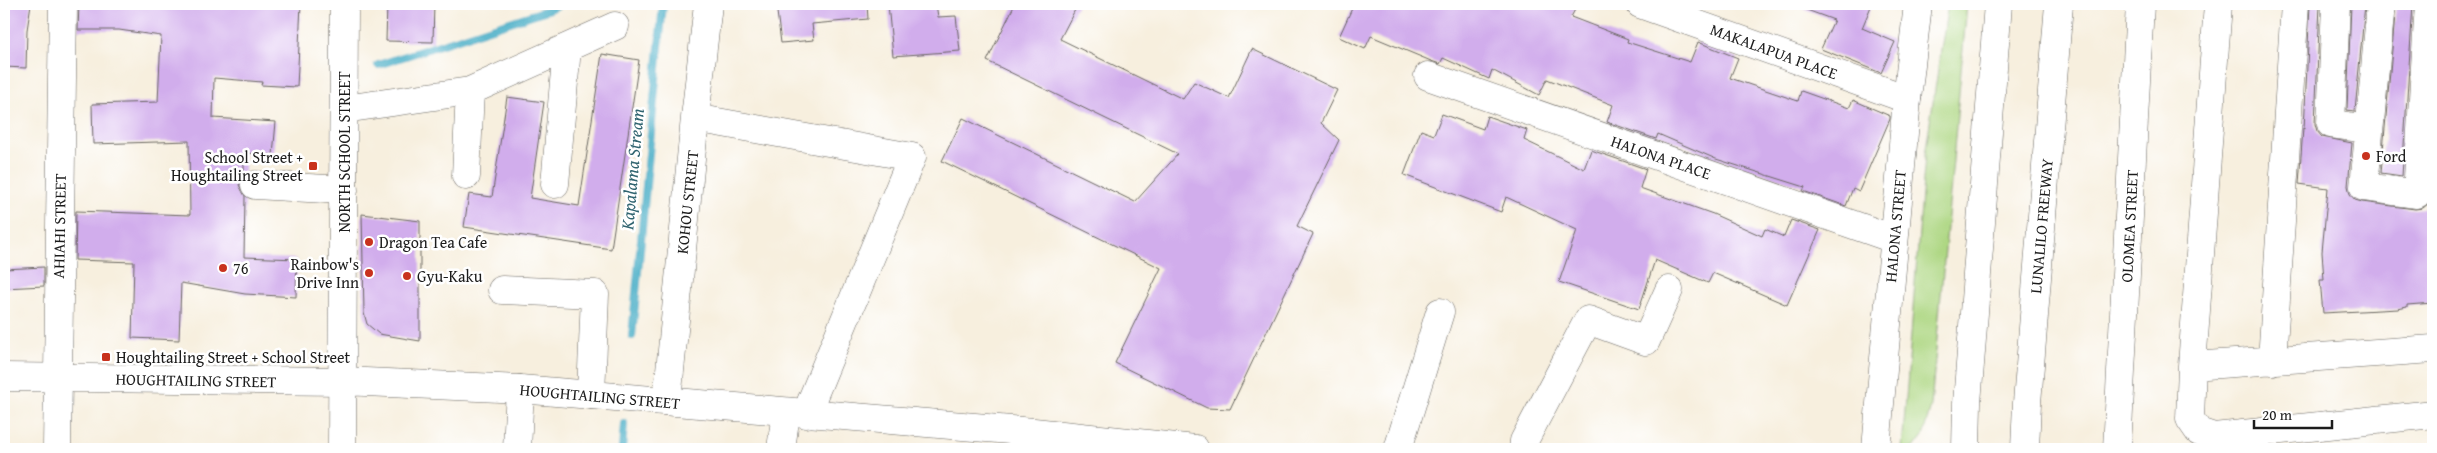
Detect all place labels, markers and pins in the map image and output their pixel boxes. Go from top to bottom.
place label: Ford [2376,144,2407,168]
place label: School Street + Houghtailing Street [171,145,303,187]
marker: Ford [2360,150,2372,162]
marker: School Street + Houghtailing Street [307,160,319,172]
place label: Dragon Tea Cafe [379,230,487,254]
marker: Dragon Tea Cafe [363,236,375,248]
place label: Rainbow's Drive Inn [291,252,359,294]
place label: 76 [233,256,249,280]
marker: 76 [217,262,229,274]
place label: Gyu-Kaku [417,264,483,288]
marker: Rainbow's Drive Inn [363,267,375,279]
marker: Gyu-Kaku [401,270,413,282]
place label: Houghtailing Street + School Street [116,345,351,369]
marker: Houghtailing Street + School Street [100,351,112,363]

